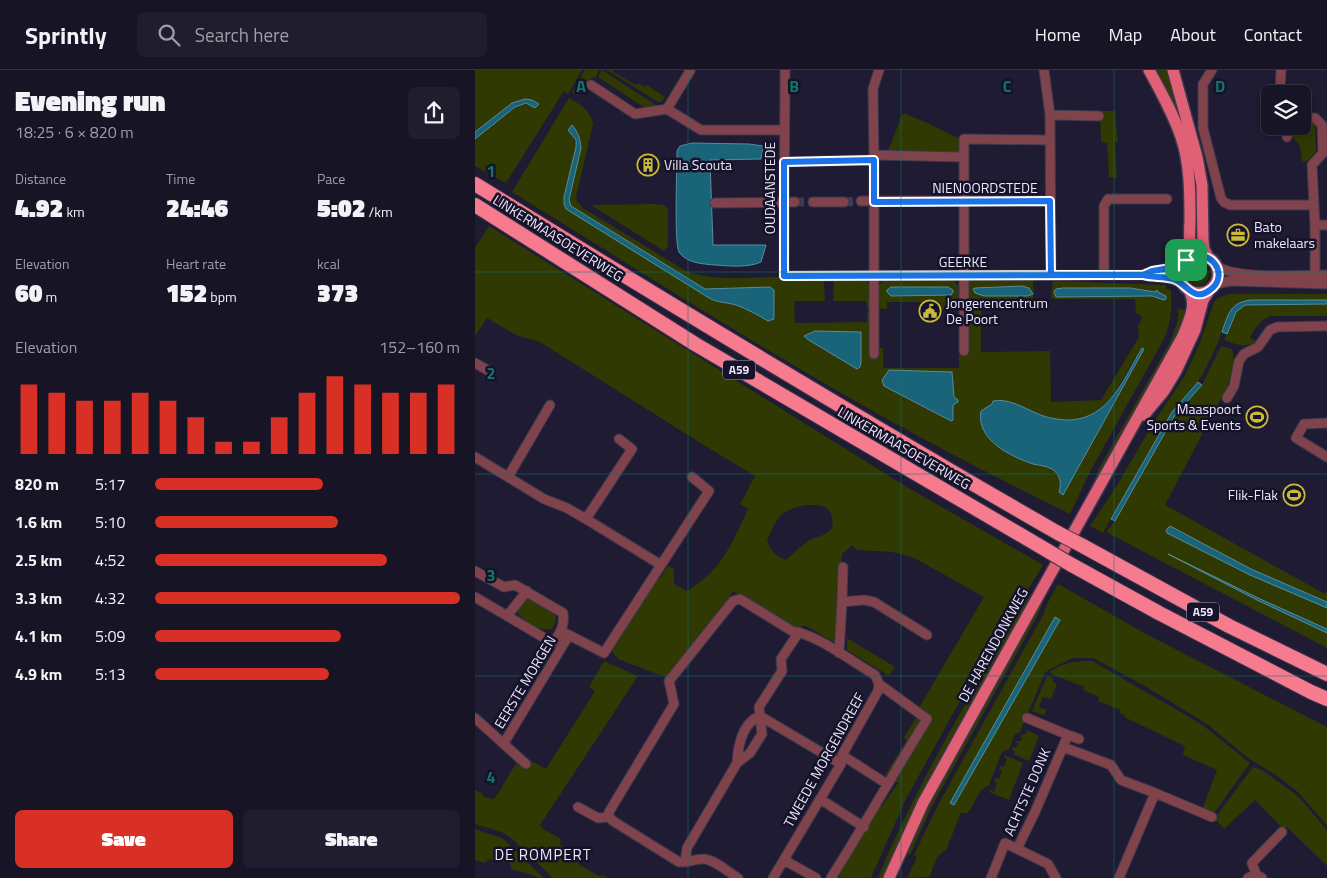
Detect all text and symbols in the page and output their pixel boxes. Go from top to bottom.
search box [137,12,487,57]
text: Sprintly [25,17,107,53]
text: Search here [195,20,289,49]
icon: search [155,21,183,49]
text: Home [1035,21,1081,48]
text: Map [1109,21,1142,48]
text: About [1170,21,1216,48]
text: Contact [1244,21,1302,48]
text: A [576,74,586,98]
text: B [789,74,799,98]
text: C [1003,74,1012,98]
text: D [1215,74,1225,98]
text: Evening run [15,79,166,122]
map controls [1261,85,1311,135]
button: layers [1261,85,1311,135]
button: share [408,87,460,139]
text: 18:25 · 6 × 820 m [15,120,134,144]
street label: OUDAANSTEDE [759,141,780,234]
building icon: Villa Scouta [636,153,660,177]
place label: Villa Scouta [664,154,732,175]
text: 1 [487,159,495,183]
text: Distance [15,168,66,189]
text: Time [166,168,195,189]
text: Pace [317,168,345,189]
street label: NIENOORDSTEDE [932,177,1038,198]
text: 4.92 [15,189,63,227]
text: 24:46 [166,189,228,227]
text: 5:02 [317,189,365,227]
street label: LINKERMAASOEVERWEG [489,189,627,286]
text: km [63,201,85,222]
text: /km [365,201,393,222]
place label: Bato makelaars [1254,216,1315,253]
office icon: Bato makelaars [1226,223,1250,247]
pin [1165,239,1207,281]
icon: arrive [1172,246,1200,274]
street label: GEERKE [939,251,987,272]
text: Elevation [15,253,69,274]
text: Heart rate [166,253,226,274]
text: kcal [317,253,340,274]
text: 60 [15,274,43,312]
text: 152 [166,274,207,312]
text: 373 [317,274,358,312]
text: m [43,286,57,307]
text: bpm [207,286,237,307]
place label: Jongerencentrum De Poort [946,292,1048,329]
public building icon: Jongerencentrum De Poort [918,299,942,323]
text: Elevation [15,335,77,359]
text: 152–160 m [379,335,460,359]
road number: A59 [723,360,755,380]
text: 2 [487,361,495,385]
place label: Maaspoort Sports & Events [1146,398,1241,435]
street label: LINKERMAASOEVERWEG [834,401,974,494]
sports icon: Maaspoort Sports & Events [1245,405,1269,429]
text: 820 m [15,472,59,496]
text: 5:17 [95,472,125,496]
sports icon: Flik-Flak [1282,483,1306,507]
place label: Flik-Flak [1228,484,1278,505]
text: 1.6 km [15,510,62,534]
text: 5:10 [95,510,125,534]
text: 2.5 km [15,548,62,572]
text: 4:52 [95,548,125,572]
text: 3 [487,563,495,587]
street label: DE HARENDONKWEG [952,584,1033,706]
text: 3.3 km [15,586,62,610]
text: 4:32 [95,586,125,610]
road number: A59 [1187,602,1219,622]
text: 4.1 km [15,624,62,648]
text: 5:09 [95,624,125,648]
street label: EERSTE MORGEN [488,631,561,732]
text: 4.9 km [15,662,62,686]
text: 5:13 [95,662,125,686]
street label: TWEEDE MORGENDREEF [778,689,869,831]
street label: ACHTSTE DONK [998,745,1055,839]
text: 4 [487,765,496,789]
button: Save [15,810,233,868]
button: Share [243,810,460,868]
district label: DE ROMPERT [494,843,592,866]

